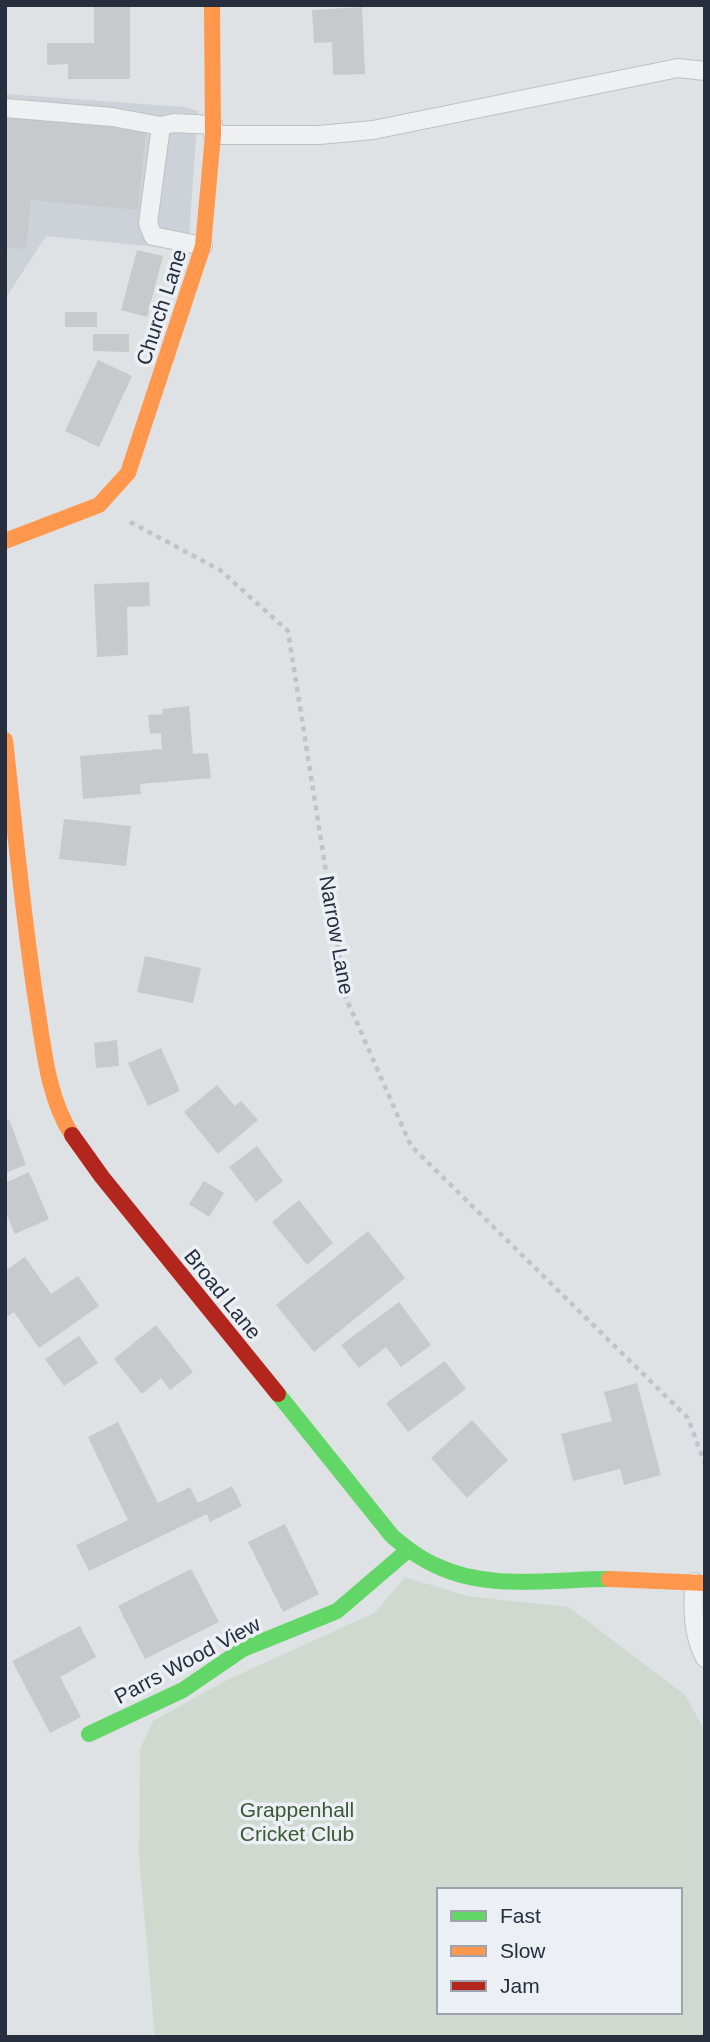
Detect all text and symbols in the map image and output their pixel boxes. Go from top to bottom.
street label: Church Lane [131,246,191,368]
street label: Narrow Lane [315,874,359,996]
street label: Broad Lane [180,1245,266,1343]
street label: Parrs Wood View [110,1612,264,1708]
park label: Grappenhall Cricket Club [240,1798,354,1845]
legend [437,1888,682,2014]
text: Fast [500,1904,541,1927]
text: Slow [500,1939,546,1962]
text: Jam [500,1974,540,1997]

